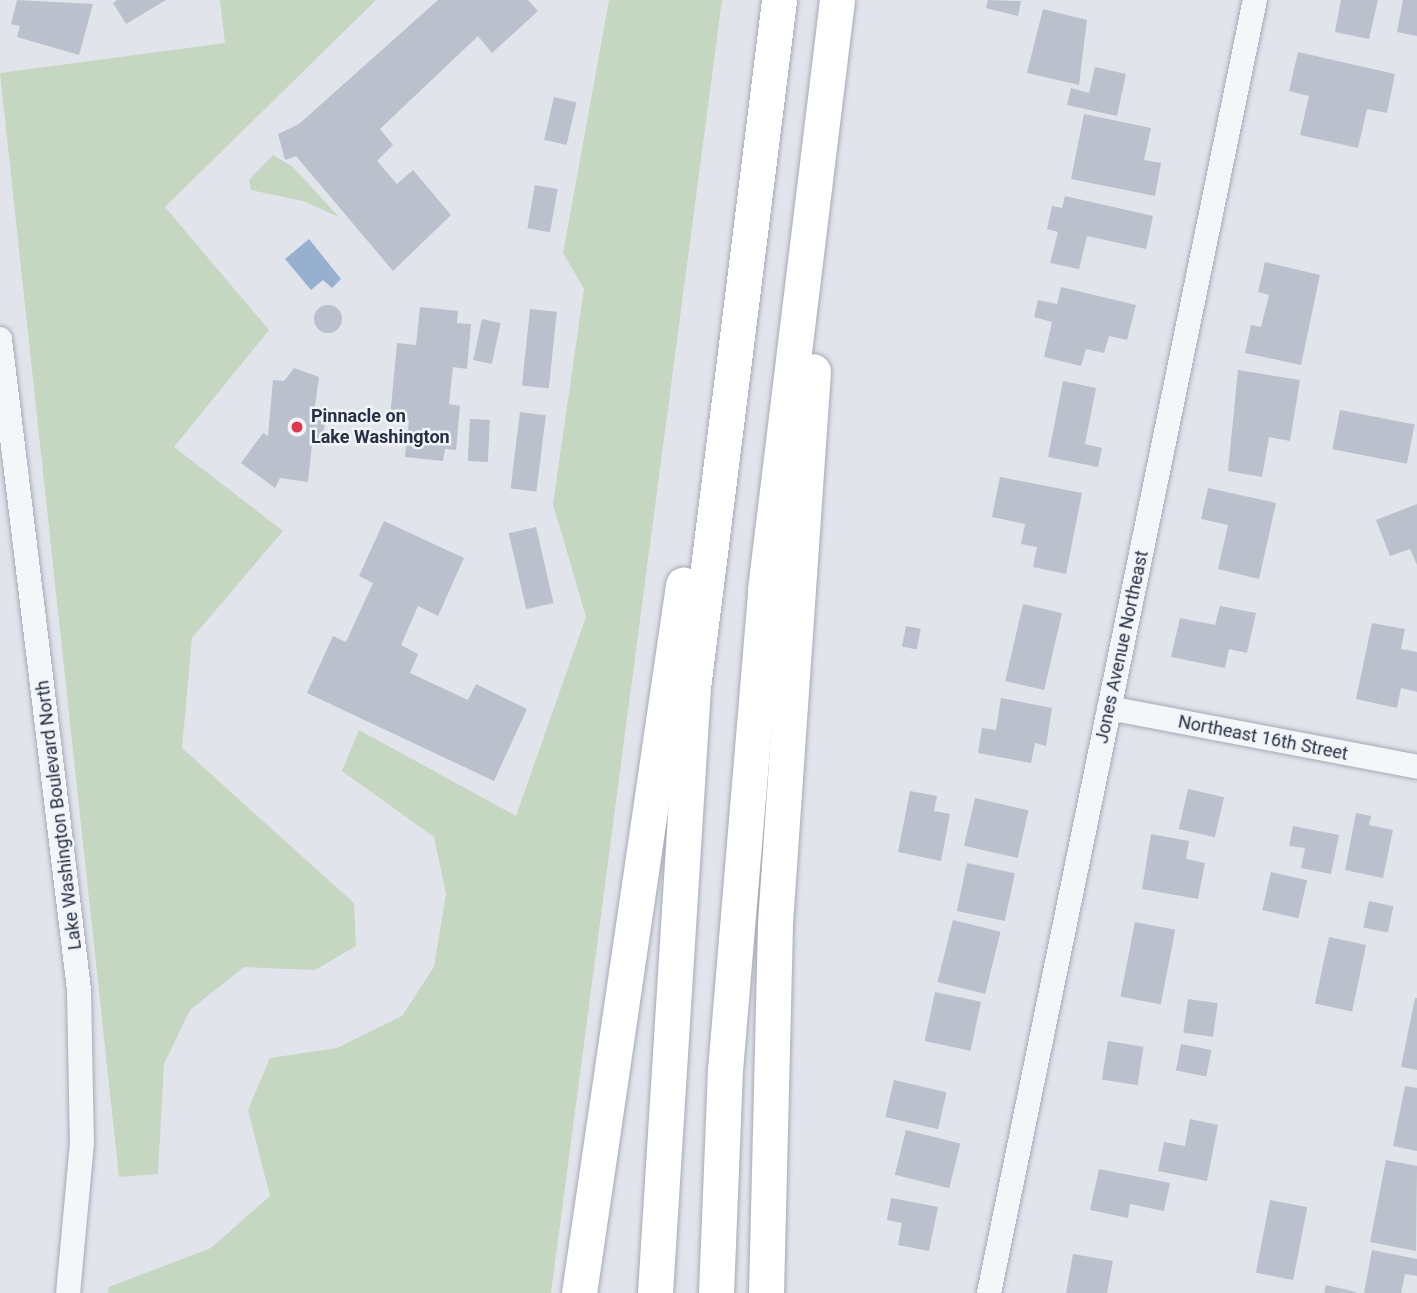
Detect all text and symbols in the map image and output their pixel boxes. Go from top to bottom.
place label: Pinnacle on Lake Washington [311,406,450,448]
marker: Pinnacle on Lake Washington [289,419,305,435]
street label: Jones Avenue Northeast [1091,549,1153,745]
street label: Lake Washington Boulevard North [32,679,86,951]
street label: Northeast 16th Street [1176,711,1350,765]

